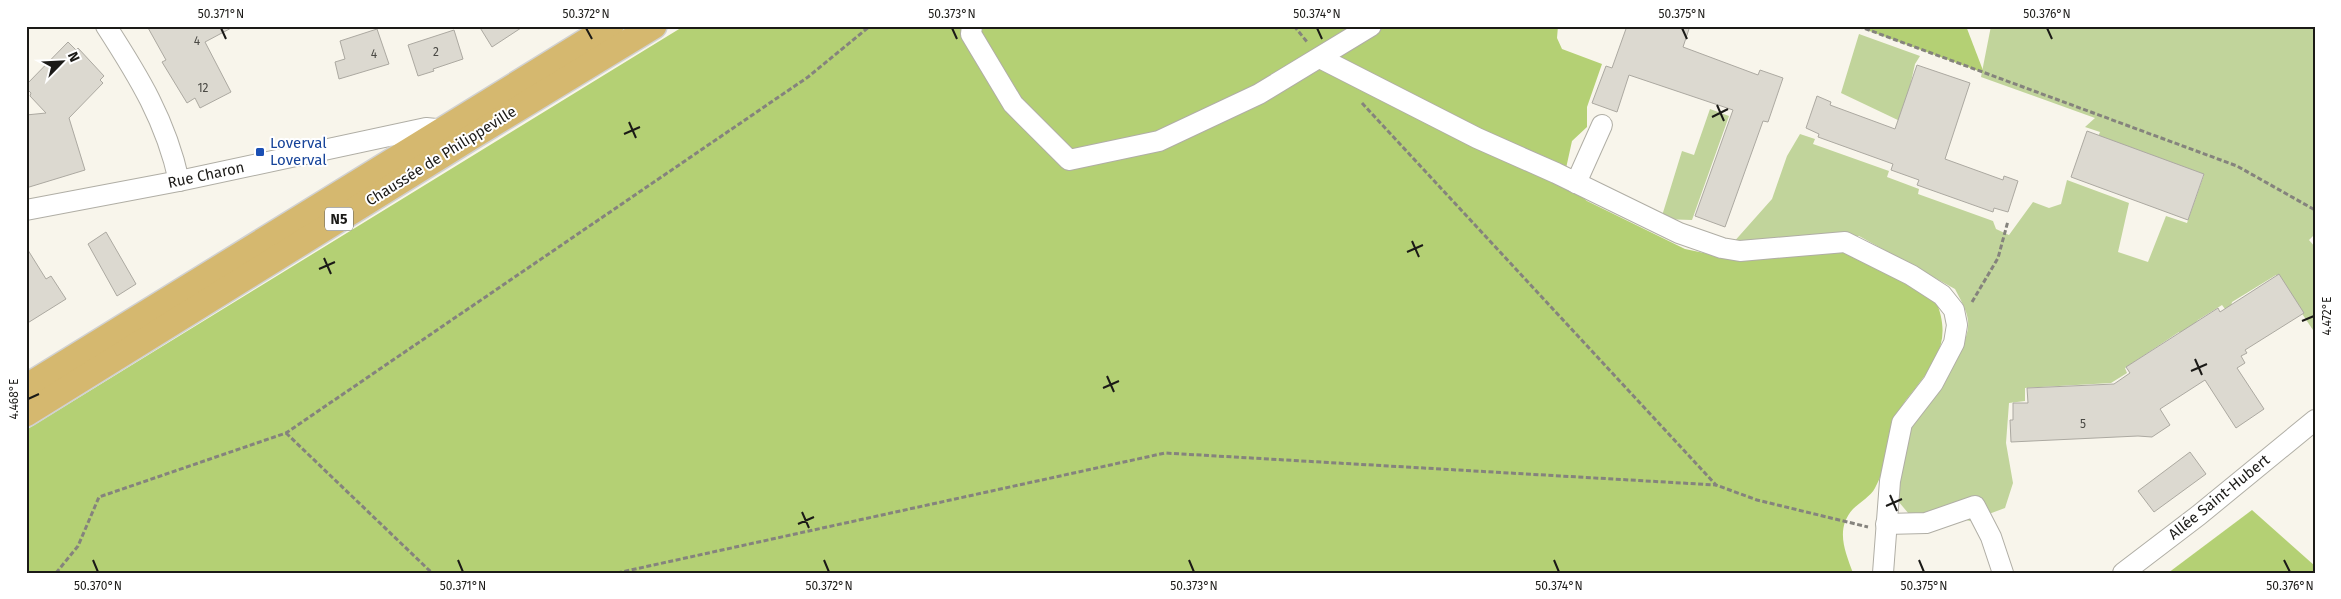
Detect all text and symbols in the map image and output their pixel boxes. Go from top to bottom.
text: 50.371°N [198,7,244,21]
text: 50.372°N [562,7,610,21]
text: 50.373°N [928,7,976,21]
text: 50.374°N [1293,7,1341,21]
text: 50.375°N [1658,7,1706,21]
text: 50.376°N [2023,7,2071,21]
house number: 4 [194,34,201,48]
north arrow [38,38,88,88]
house number: 2 [433,45,439,59]
house number: 4 [371,47,378,61]
text: N [64,49,83,65]
house number: 12 [197,81,209,95]
street label: Chaussée de Philippeville [363,102,519,210]
place label: Loverval Loverval [270,134,327,169]
marker: Loverval Loverval [254,146,266,158]
street label: Rue Charon [166,158,246,192]
road number: N5 [325,208,353,230]
text: 4.472°E [2320,297,2334,335]
text: 4.468°E [7,379,21,419]
house number: 5 [2080,417,2086,431]
street label: Allée Saint-Hubert [2165,450,2274,543]
text: 50.370°N [74,579,122,593]
text: 50.371°N [440,579,486,593]
text: 50.372°N [805,579,853,593]
text: 50.373°N [1170,579,1218,593]
text: 50.374°N [1535,579,1583,593]
text: 50.375°N [1900,579,1948,593]
text: 50.376°N [2266,579,2314,593]

